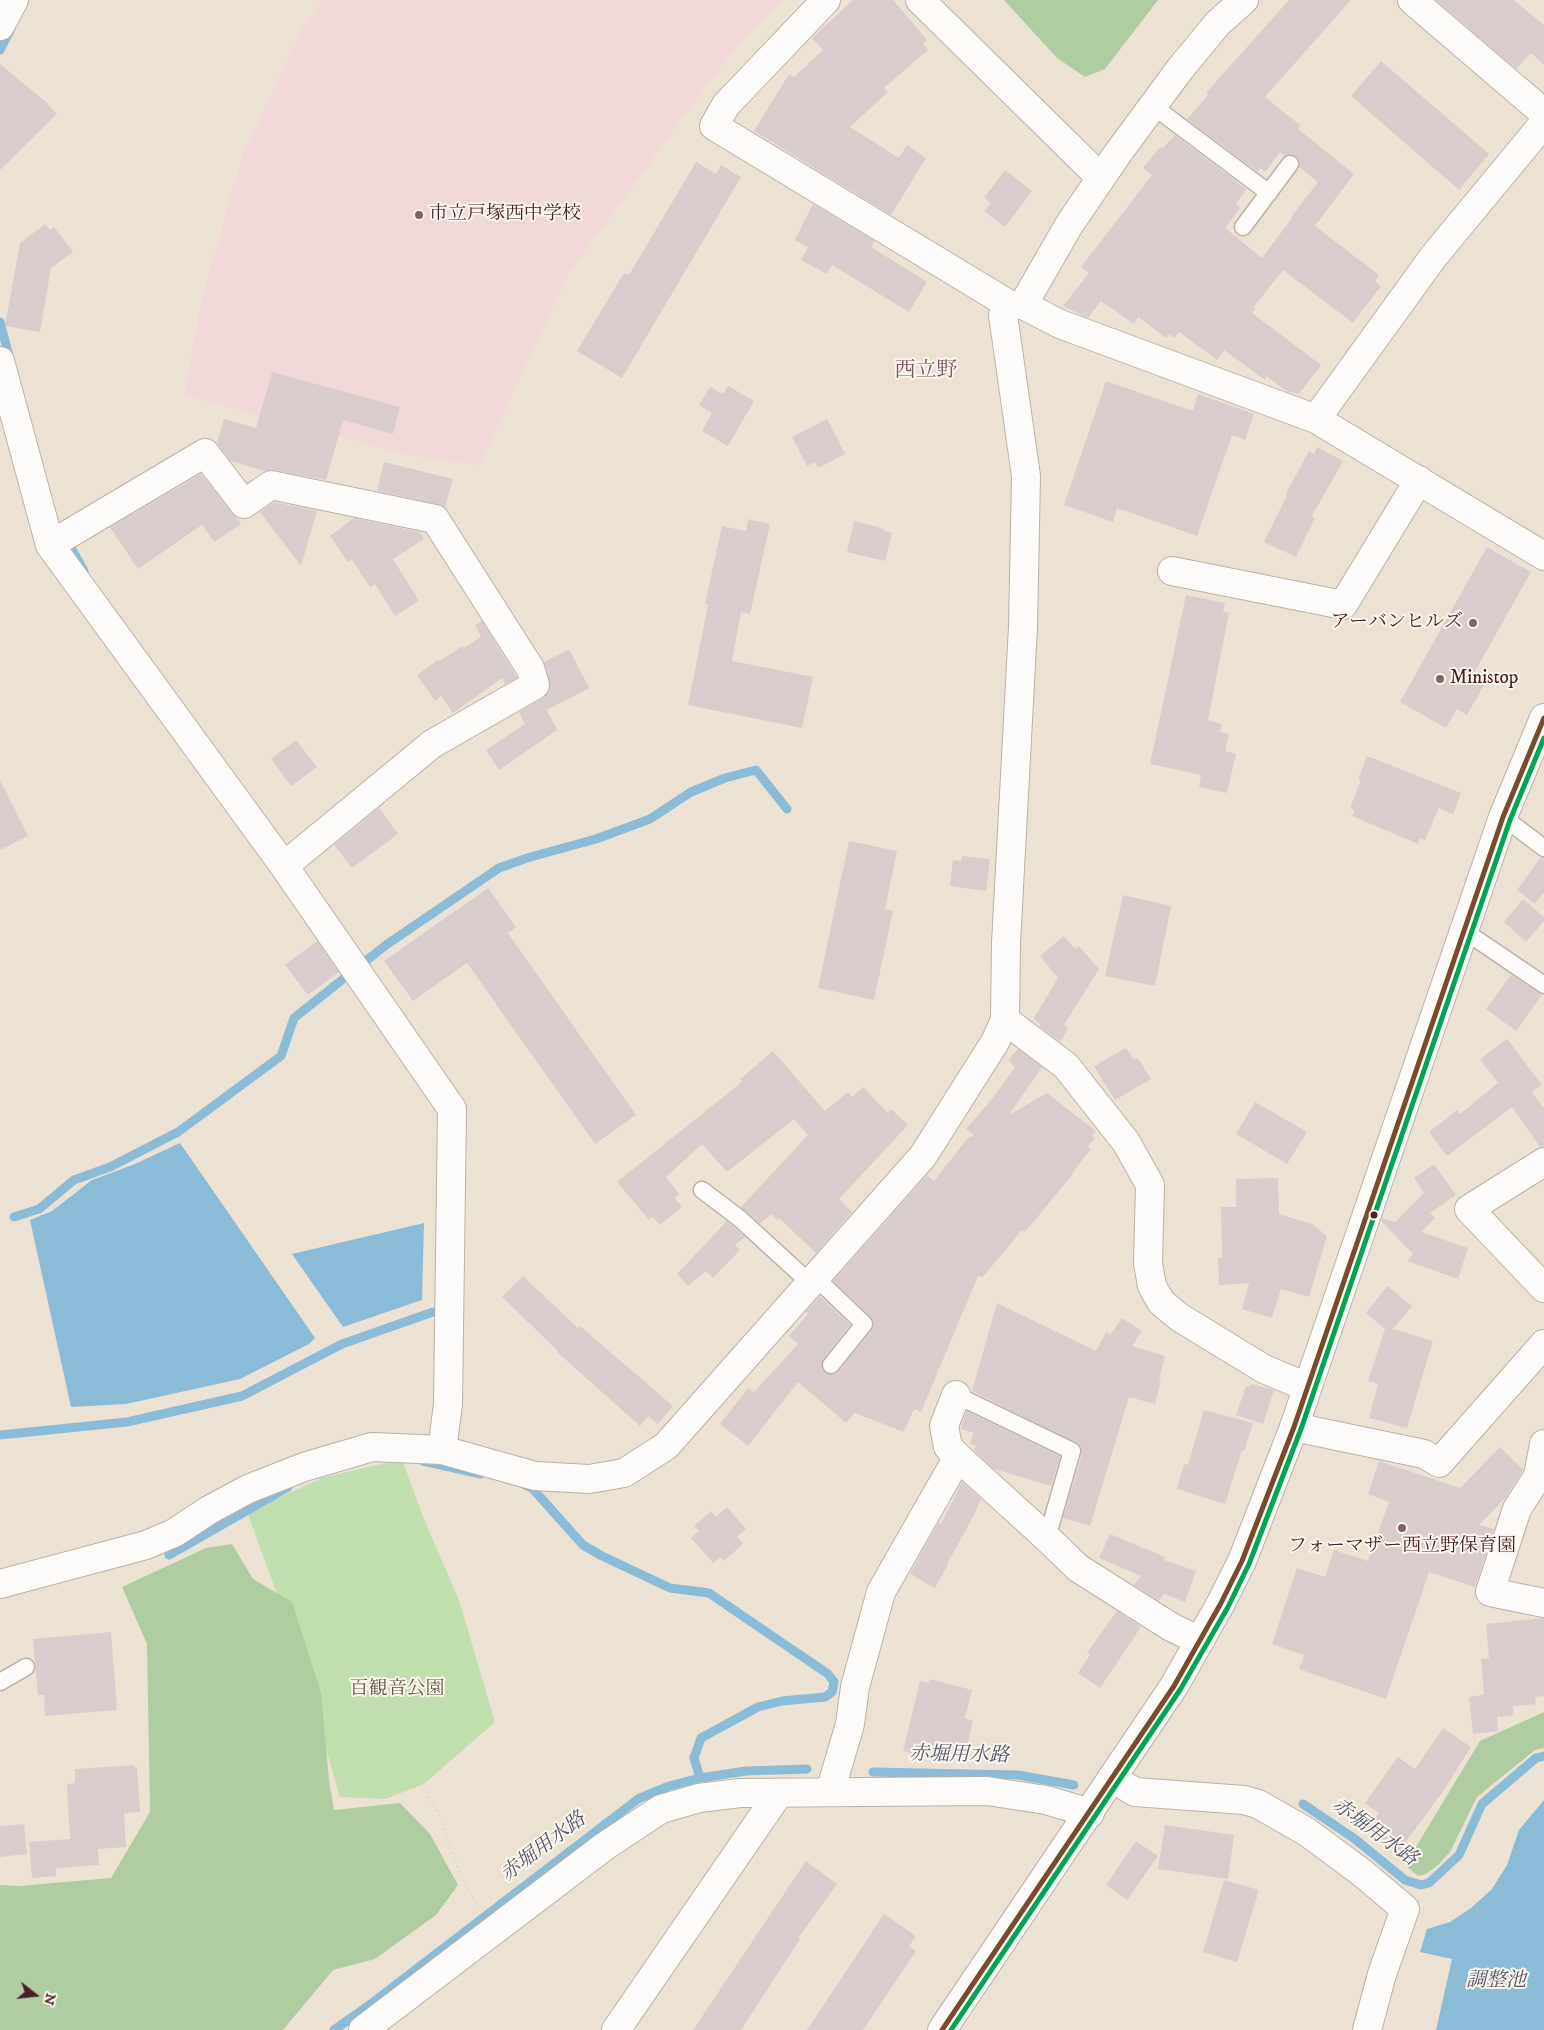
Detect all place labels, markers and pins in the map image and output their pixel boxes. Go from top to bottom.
place label: 市立戸塚西中学校 [429,204,581,226]
marker: 市立戸塚西中学校 [413,209,425,221]
place label: アーバンヒルズ [1331,612,1463,634]
marker: アーバンヒルズ [1467,617,1479,629]
place label: Ministop [1450,668,1518,690]
marker: Ministop [1434,673,1446,685]
unlabelled marker [1369,1210,1379,1220]
marker: フォーマザー西立野保育園 [1396,1522,1408,1534]
place label: フォーマザー西立野保育園 [1288,1536,1516,1558]

